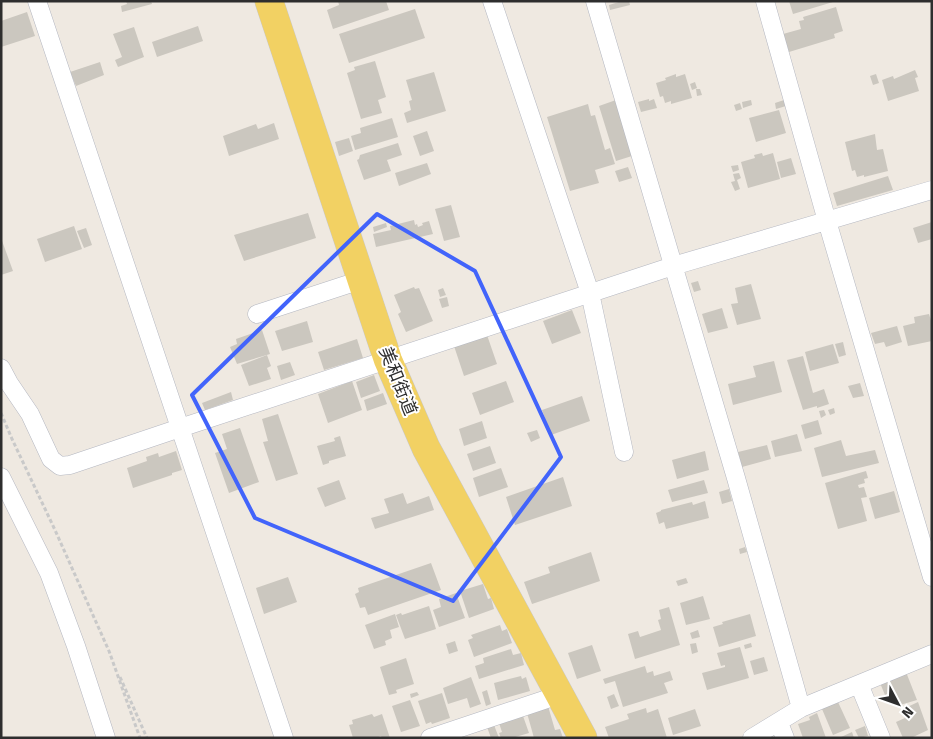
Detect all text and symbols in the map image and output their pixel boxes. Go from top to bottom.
street label: 美和街道 [374,344,422,418]
north arrow [873,679,923,729]
text: N [898,703,917,721]

